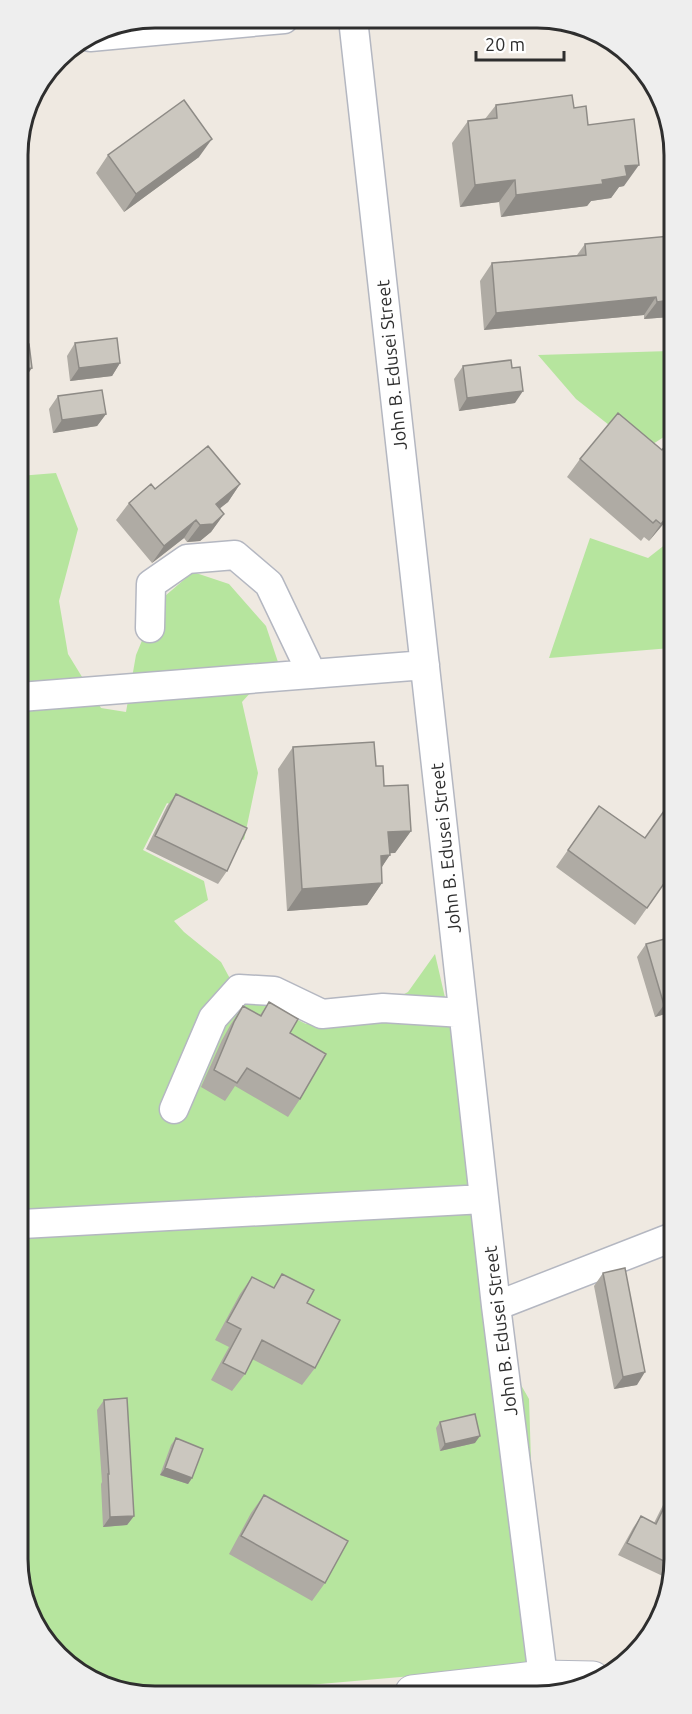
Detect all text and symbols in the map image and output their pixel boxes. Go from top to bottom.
scale bar [476,24,564,62]
text: 20 m [485,34,525,54]
street label: John B. Edusei Street [372,279,410,451]
street label: John B. Edusei Street [426,762,464,934]
street label: John B. Edusei Street [480,1245,520,1417]

